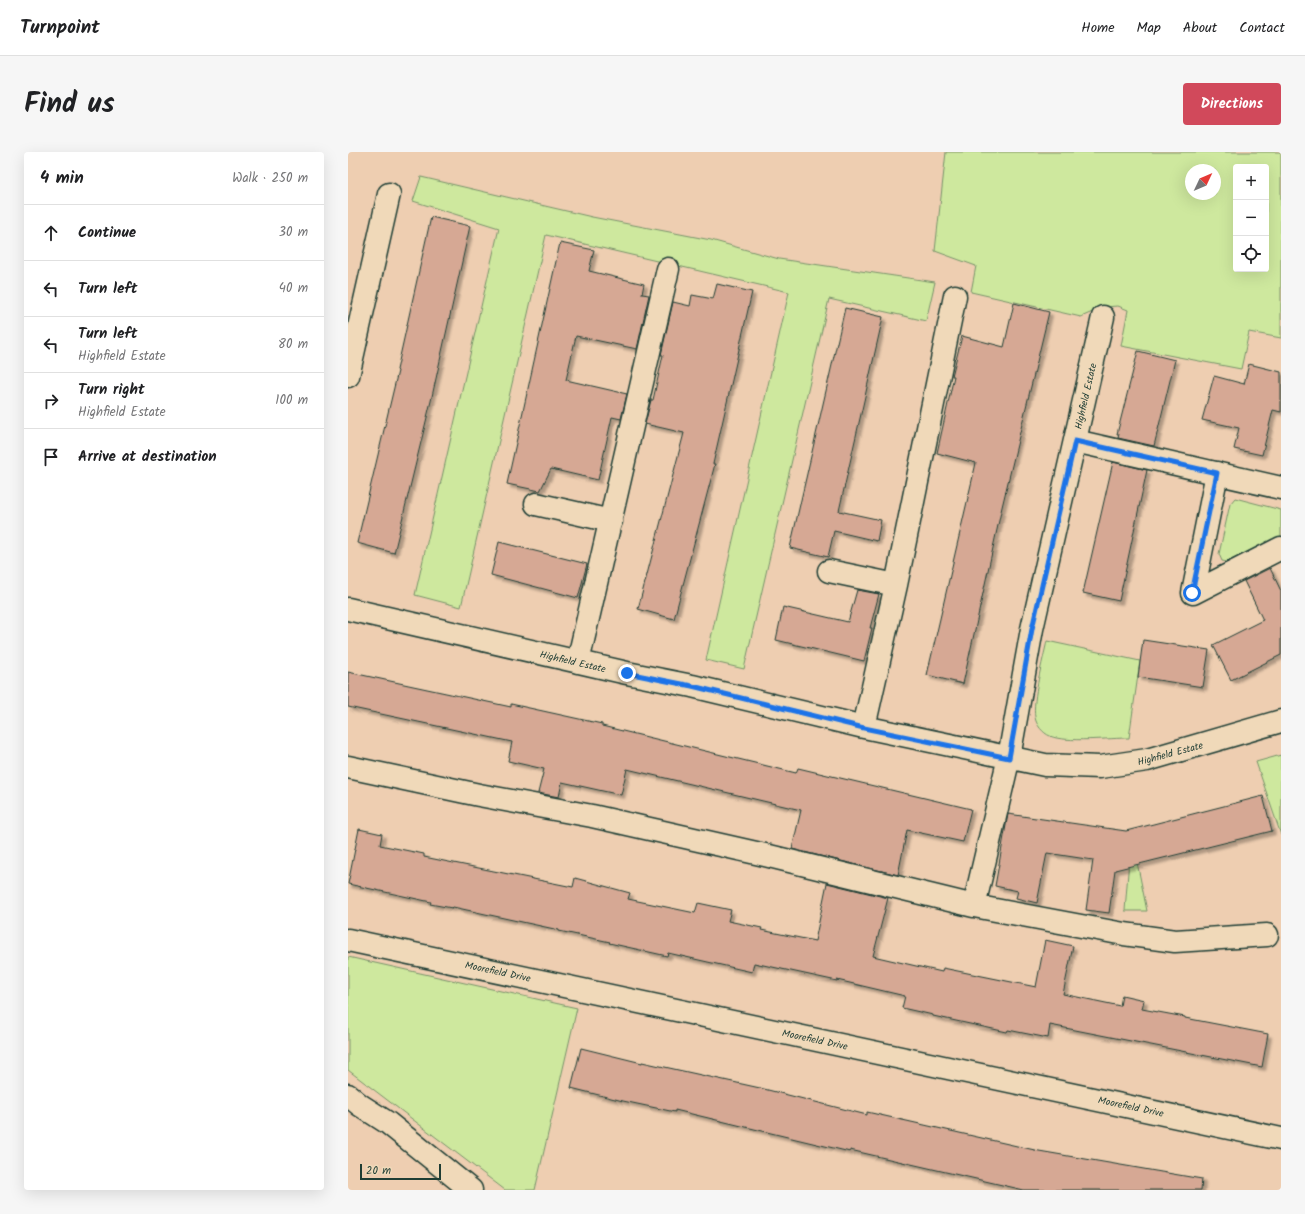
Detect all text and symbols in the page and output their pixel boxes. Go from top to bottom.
text: Turnpoint [20,13,100,43]
text: Home [1081,17,1115,39]
text: Map [1137,17,1161,39]
text: About [1183,17,1217,39]
text: Contact [1239,17,1285,39]
text: Find us [24,82,115,127]
button: Directions [1183,83,1281,125]
north arrow [1185,164,1221,200]
map controls [1233,164,1269,272]
button: + [1233,164,1269,200]
text: 4 min [40,165,84,192]
text: Walk · 250 m [232,168,308,189]
button: − [1233,200,1269,236]
text: Continue [78,221,136,245]
icon: ahead [40,222,62,244]
text: 30 m [279,222,308,243]
button: locate [1233,236,1269,272]
text: Turn left [78,277,138,301]
icon: left [40,278,62,300]
text: 40 m [279,278,308,299]
text: Turn left [78,322,138,346]
icon: left [40,334,62,356]
text: 80 m [278,334,308,355]
text: Highfield Estate [78,346,166,367]
street label: Highfield Estate [1071,361,1101,431]
text: Turn right [78,378,145,402]
icon: right [40,390,62,412]
text: 100 m [275,390,308,411]
text: Highfield Estate [78,402,166,423]
text: Arrive at destination [78,445,217,469]
icon: arrive [40,446,62,468]
route start [1183,584,1201,602]
street label: Highfield Estate [538,647,608,677]
route end [618,664,636,682]
street label: Highfield Estate [1136,737,1205,770]
street label: Moorefield Drive [463,957,533,987]
street label: Moorefield Drive [780,1025,850,1055]
street label: Moorefield Drive [1096,1092,1166,1122]
scale bar [360,1162,441,1181]
text: 20 m [366,1162,391,1180]

